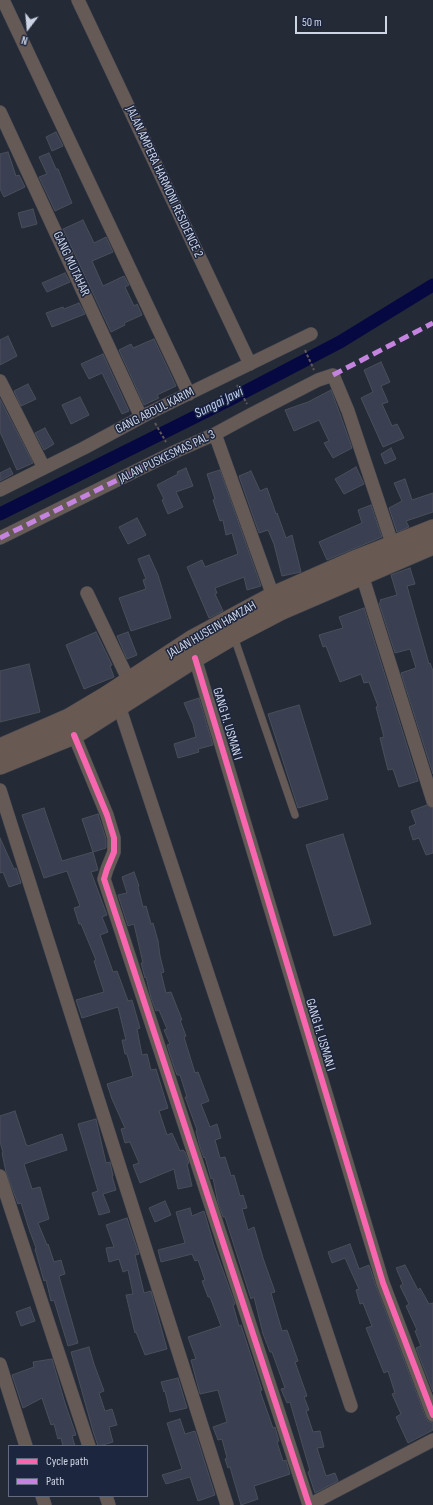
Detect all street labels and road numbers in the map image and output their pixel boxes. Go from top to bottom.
street label: JALAN AMPERA HARMONI RESIDENCE 2 [122,104,206,260]
street label: GANG MUTAHAR [49,229,93,299]
street label: GANG ABDUL KARIM [113,384,197,438]
street label: JALAN PUSKESMAS PAL 3 [116,427,218,487]
street label: JALAN HUSEIN HAMZAH [165,598,259,662]
street label: GANG H. USMAN I [209,686,245,762]
street label: GANG H. USMAN I [302,997,338,1073]

